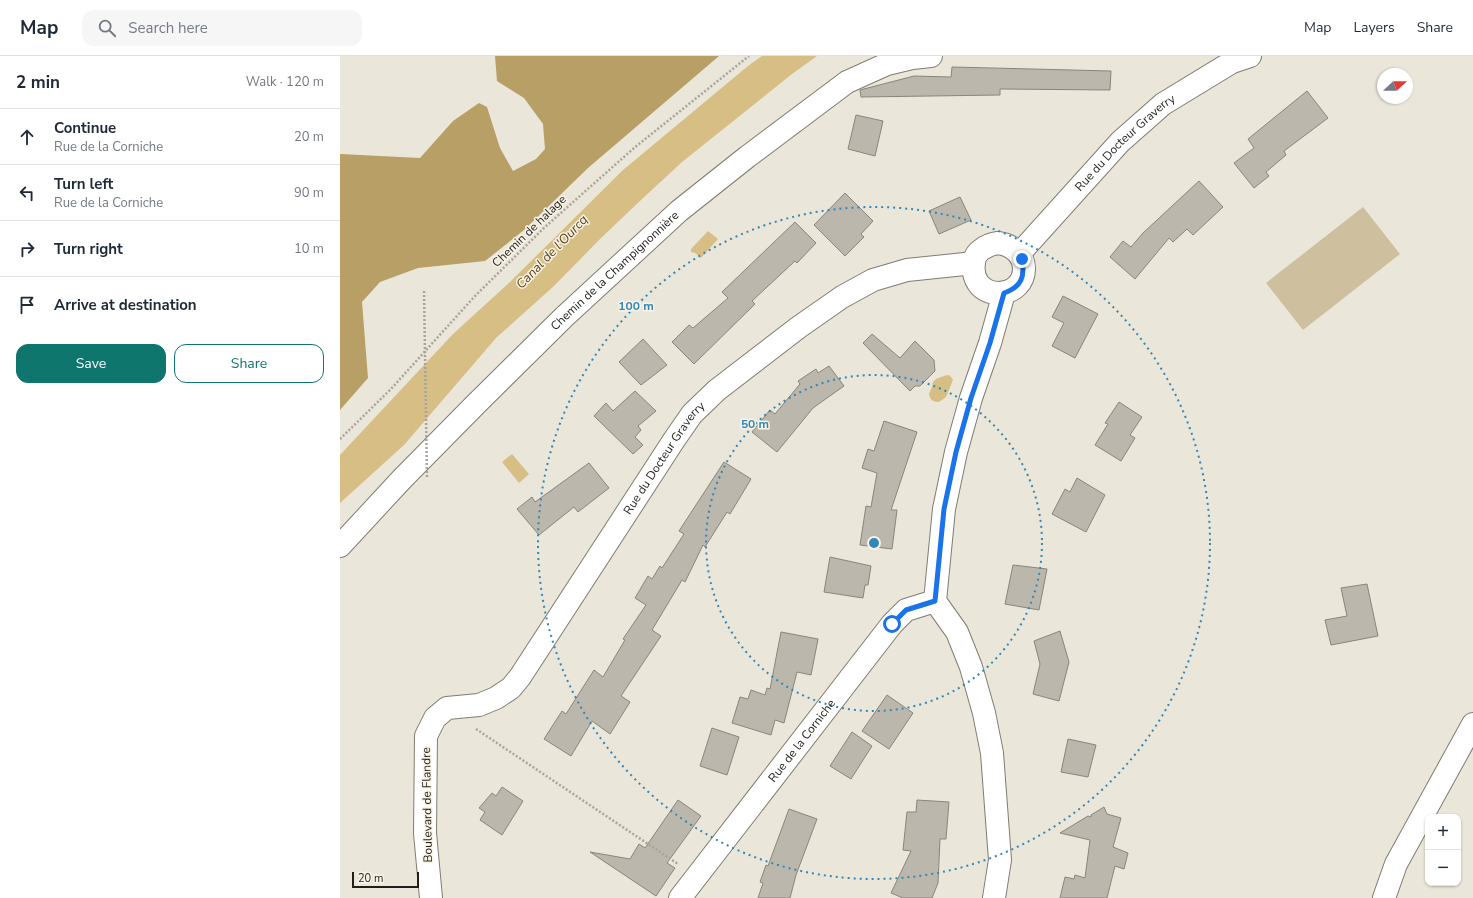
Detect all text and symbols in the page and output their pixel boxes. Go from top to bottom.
search box [82,10,362,46]
text: Map [20,15,58,41]
icon: search [96,17,118,39]
text: Search here [128,18,208,38]
text: Map [1304,18,1331,37]
text: Layers [1353,18,1395,37]
text: Share [1417,18,1453,37]
north arrow [1377,68,1413,104]
text: 2 min [16,71,60,94]
text: Walk · 120 m [246,73,324,91]
street label: Rue du Docteur Graverry [1071,90,1179,195]
text: Continue [54,118,116,138]
icon: ahead [16,126,38,148]
text: 20 m [294,128,324,146]
text: Rue de la Corniche [54,138,163,156]
text: Turn left [54,174,113,194]
icon: left [16,182,38,204]
text: 90 m [294,184,324,202]
street label: Chemin de halage [488,191,570,271]
text: Rue de la Corniche [54,194,163,212]
street label: Chemin de la Champignonnière [547,207,682,334]
water label: Canal de l'Ourcq [512,211,592,293]
icon: right [16,238,38,260]
text: Turn right [54,239,123,259]
text: 10 m [294,240,324,258]
route end [1013,250,1031,268]
icon: arrive [16,294,38,316]
text: Arrive at destination [54,295,197,315]
text: 100 m [618,298,654,314]
button: Save [16,344,166,383]
button: Share [174,344,324,383]
street label: Rue du Docteur Graverry [620,397,709,518]
text: 50 m [741,416,769,432]
centre of rings [867,536,881,550]
route start [883,615,901,633]
street label: Rue de la Corniche [765,696,839,785]
street label: Boulevard de Flandre [418,747,436,863]
map controls [1425,814,1461,886]
button: + [1425,814,1461,850]
button: − [1425,850,1461,886]
scale bar [352,870,419,889]
text: 20 m [358,871,383,886]

